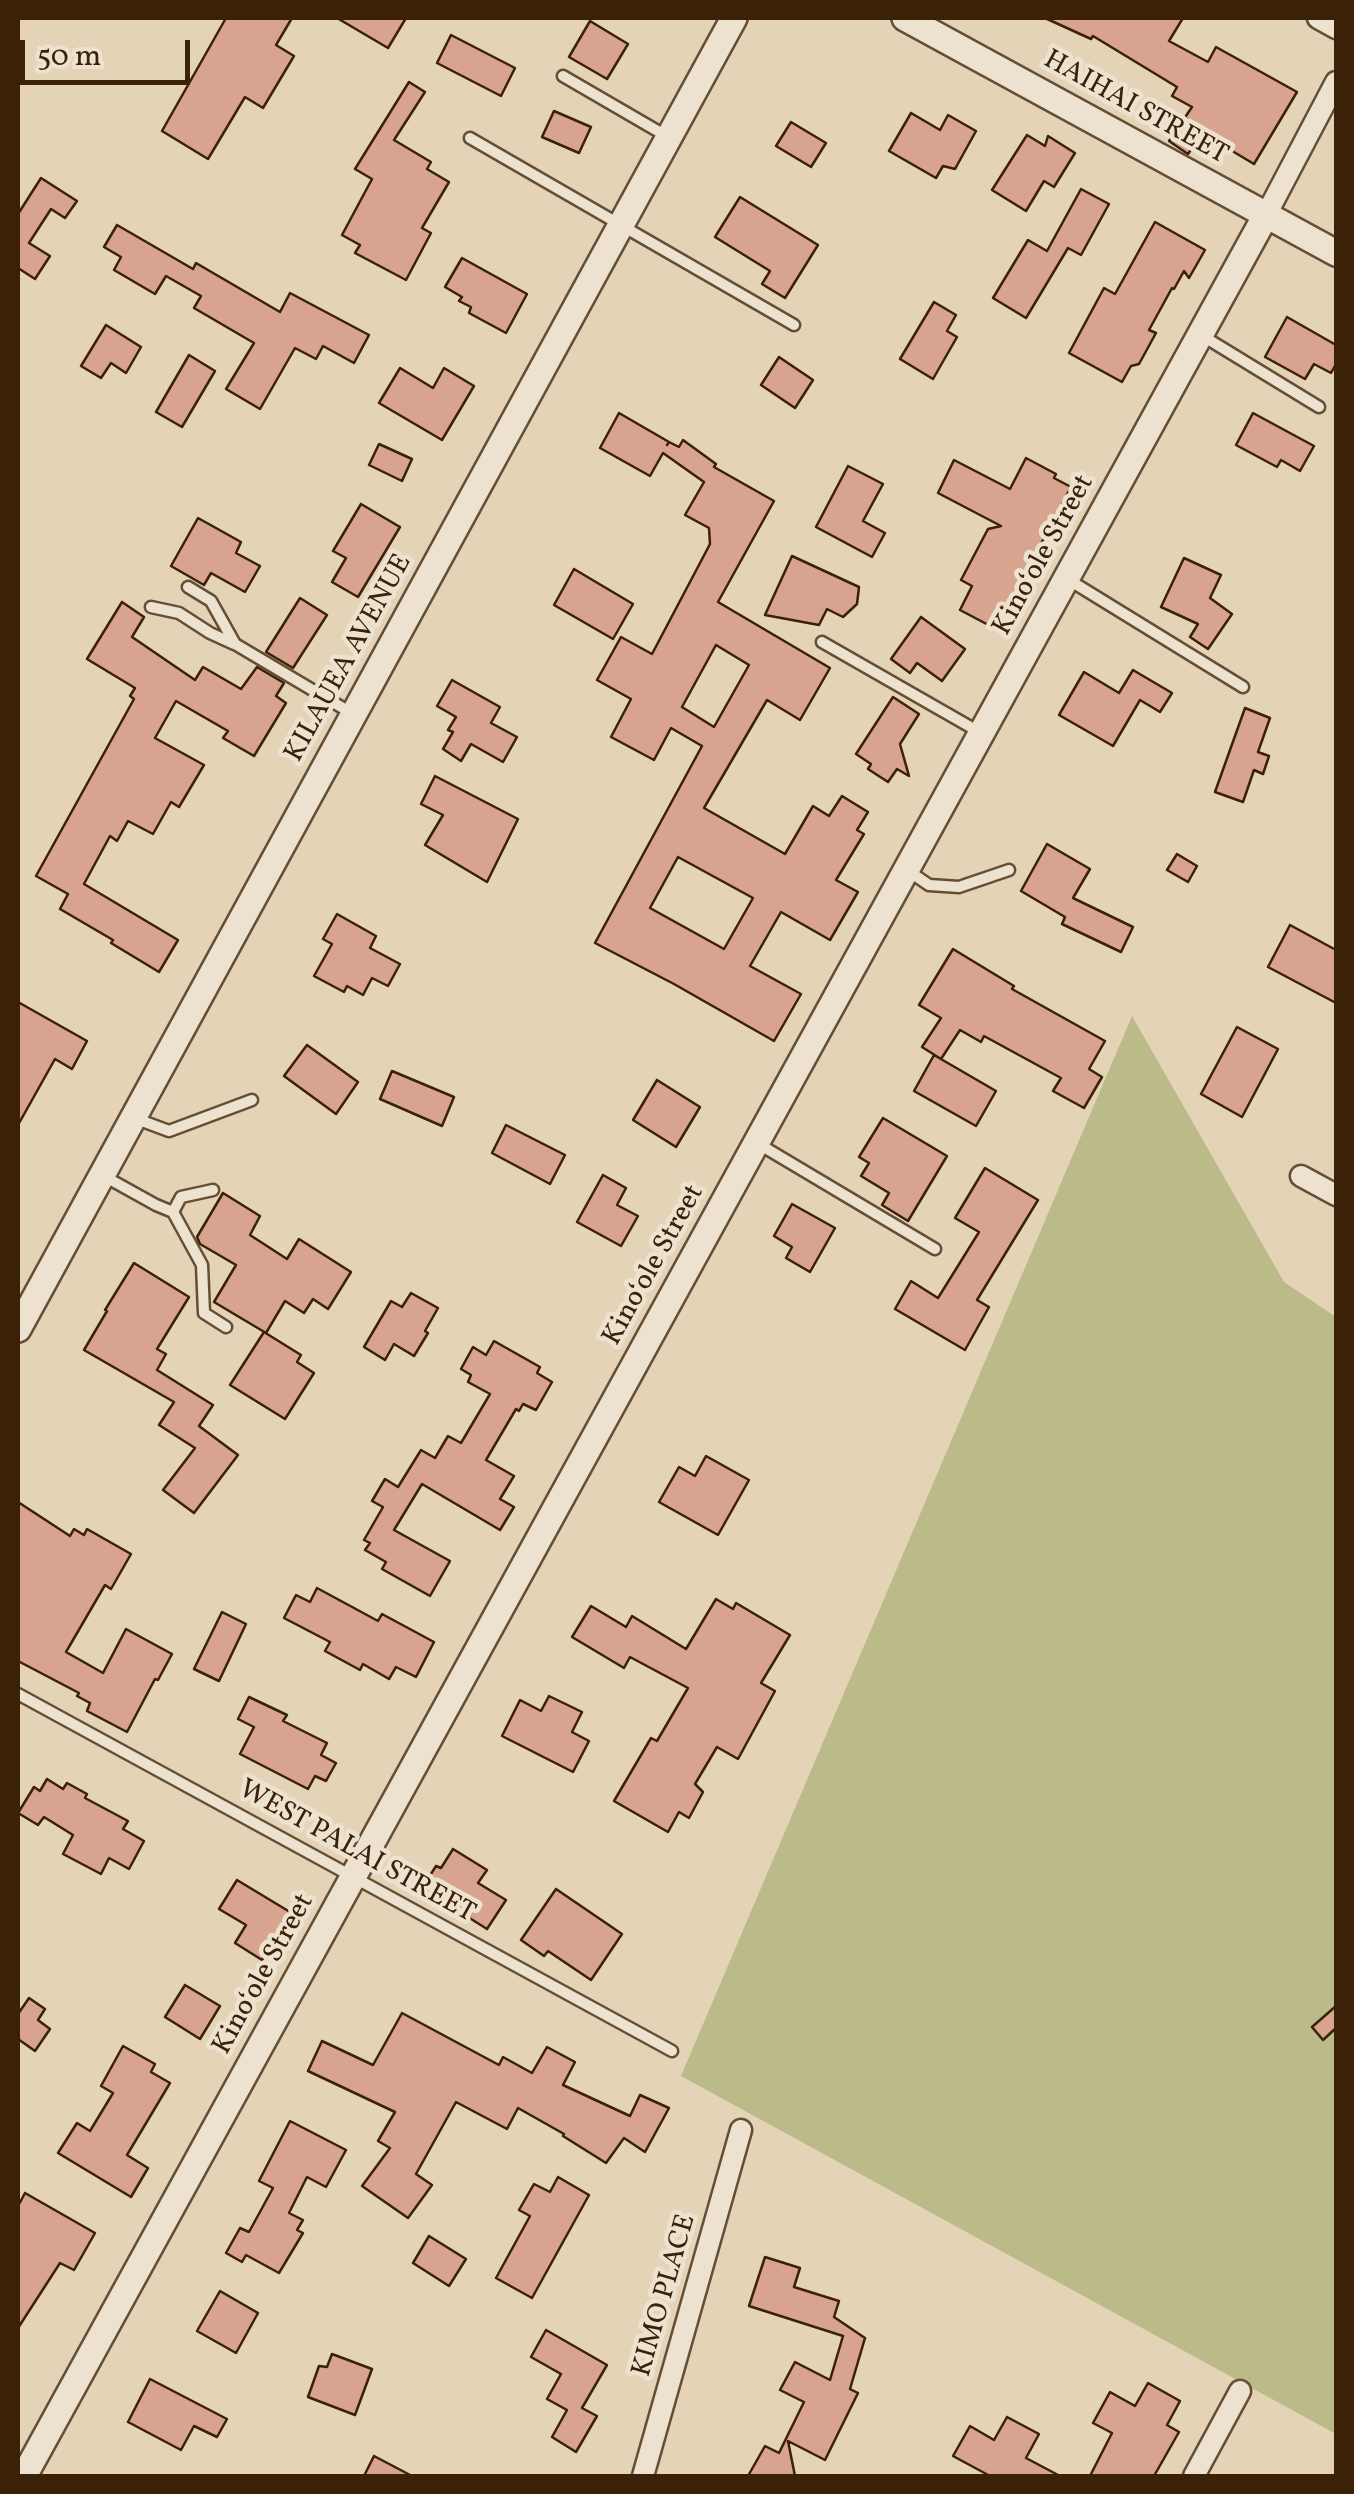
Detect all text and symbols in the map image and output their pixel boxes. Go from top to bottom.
scale bar [25,20,195,82]
text: 50 m [37,36,101,78]
street label: HAIHAI STREET [1037,44,1233,174]
street label: Kinoʻole Street [987,470,1103,642]
street label: KILAUEA AVENUE [279,549,421,769]
street label: Kinoʻole Street [597,1180,713,1352]
street label: WEST PALAI STREET [232,1774,480,1932]
street label: Kinoʻole Street [207,1889,323,2061]
street label: KIMO PLACE [627,2211,705,2381]

